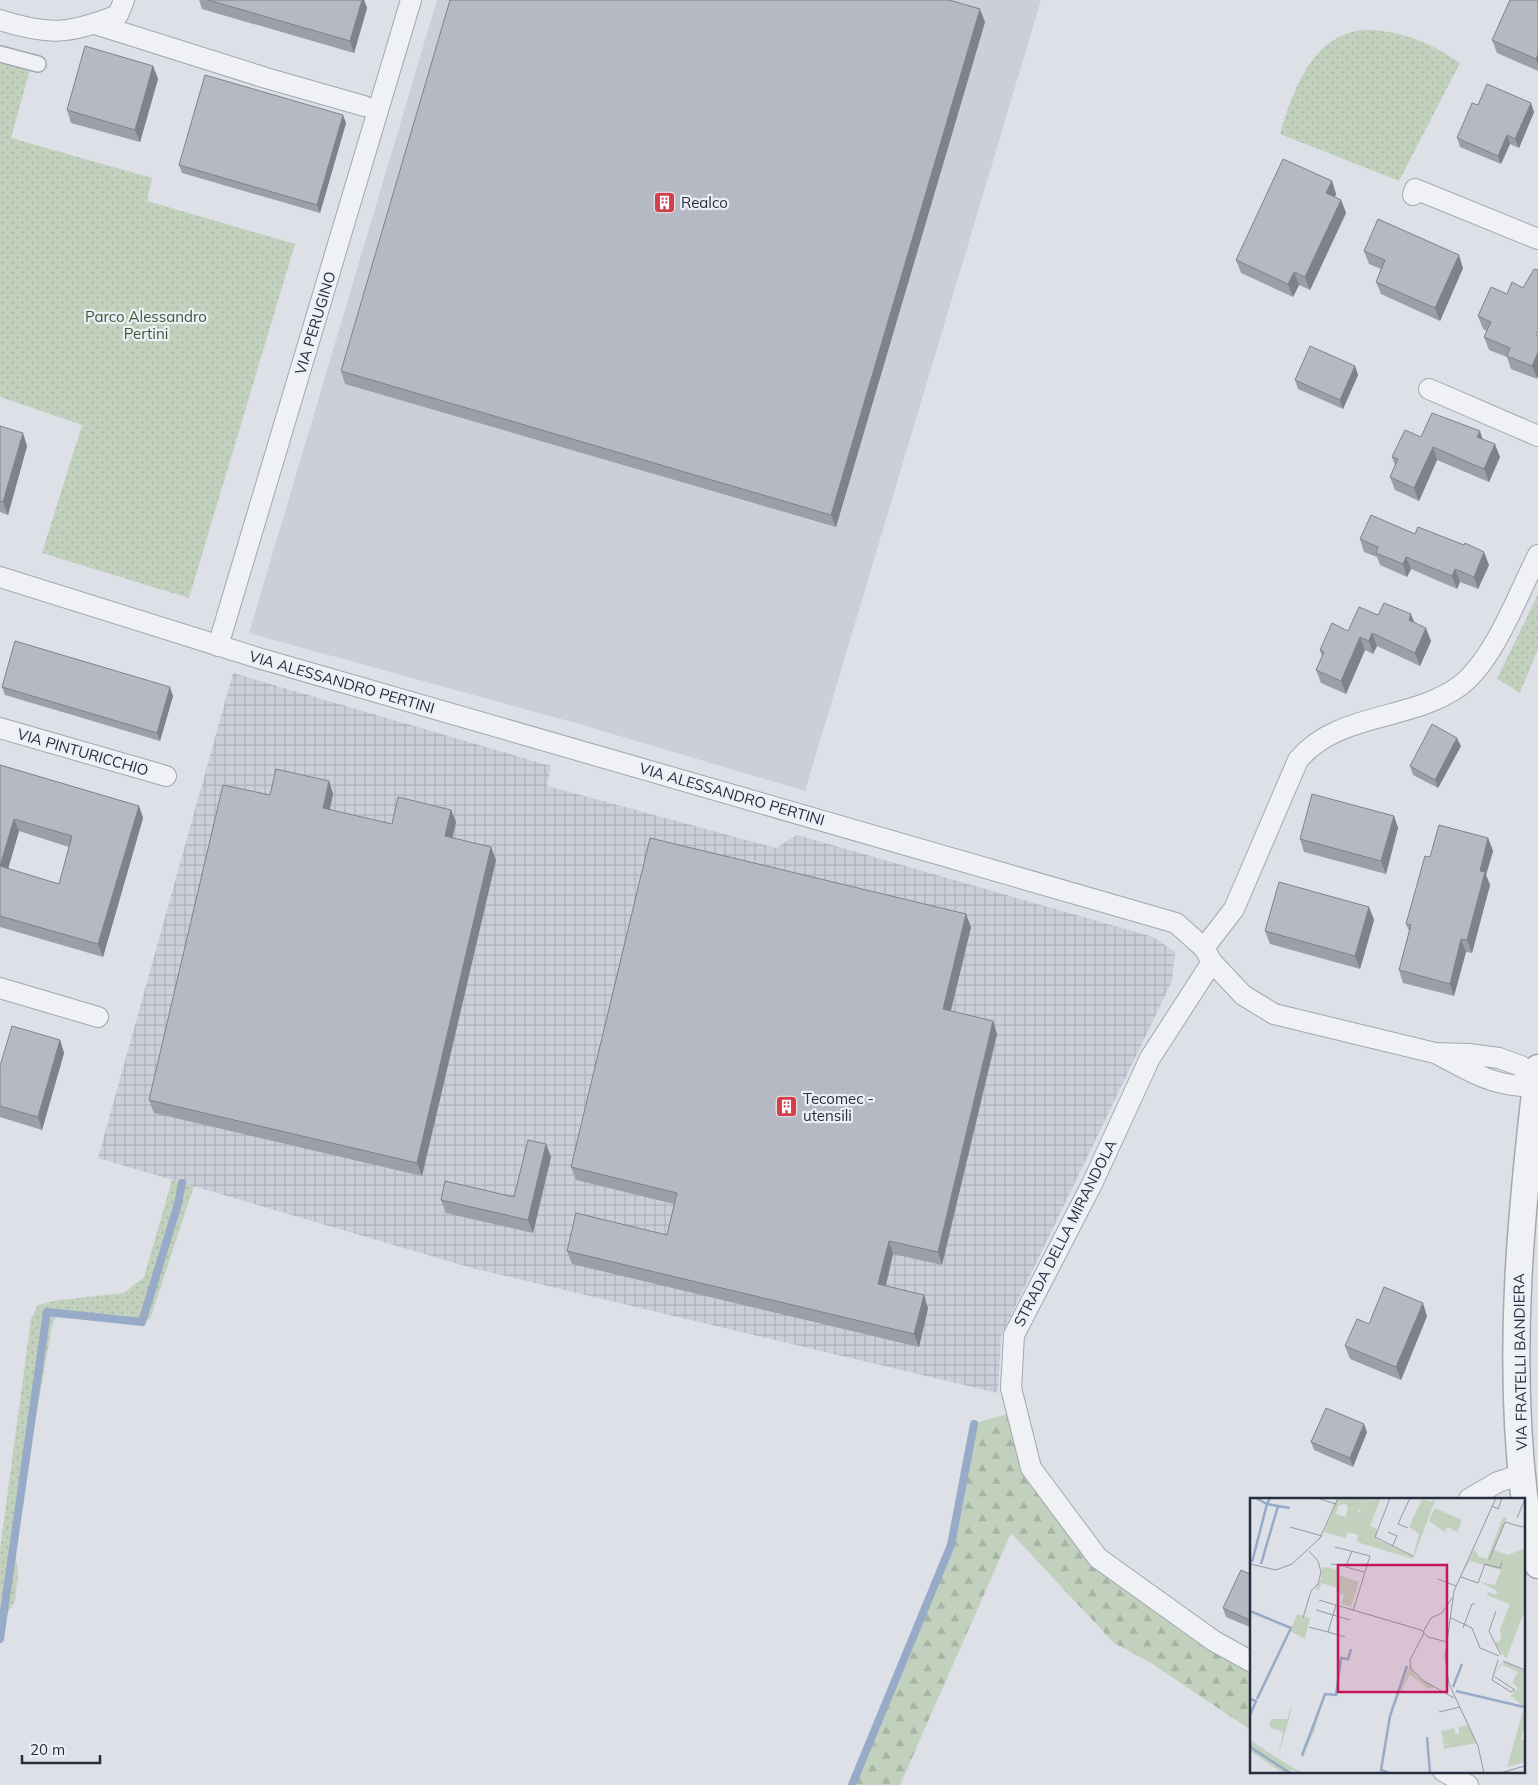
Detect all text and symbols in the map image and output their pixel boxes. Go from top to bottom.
building icon: Realco [653,190,677,214]
place label: Realco [681,193,728,212]
street label: VIA PERUGINO [290,269,340,377]
park label: Parco Alessandro Pertini [85,307,207,343]
street label: VIA ALESSANDRO PERTINI [247,646,437,718]
street label: VIA PINTURICCHIO [15,724,151,780]
street label: VIA ALESSANDRO PERTINI [637,758,827,830]
place label: Tecomec - utensili [803,1089,874,1125]
building icon: Tecomec - utensili [775,1095,799,1119]
street label: STRADA DELLA MIRANDOLA [1009,1136,1121,1330]
street label: VIA FRATELLI BANDIERA [1509,1273,1531,1451]
inset map [1250,1498,1526,1772]
scale bar [22,1732,100,1764]
text: 20 m [30,1740,65,1759]

